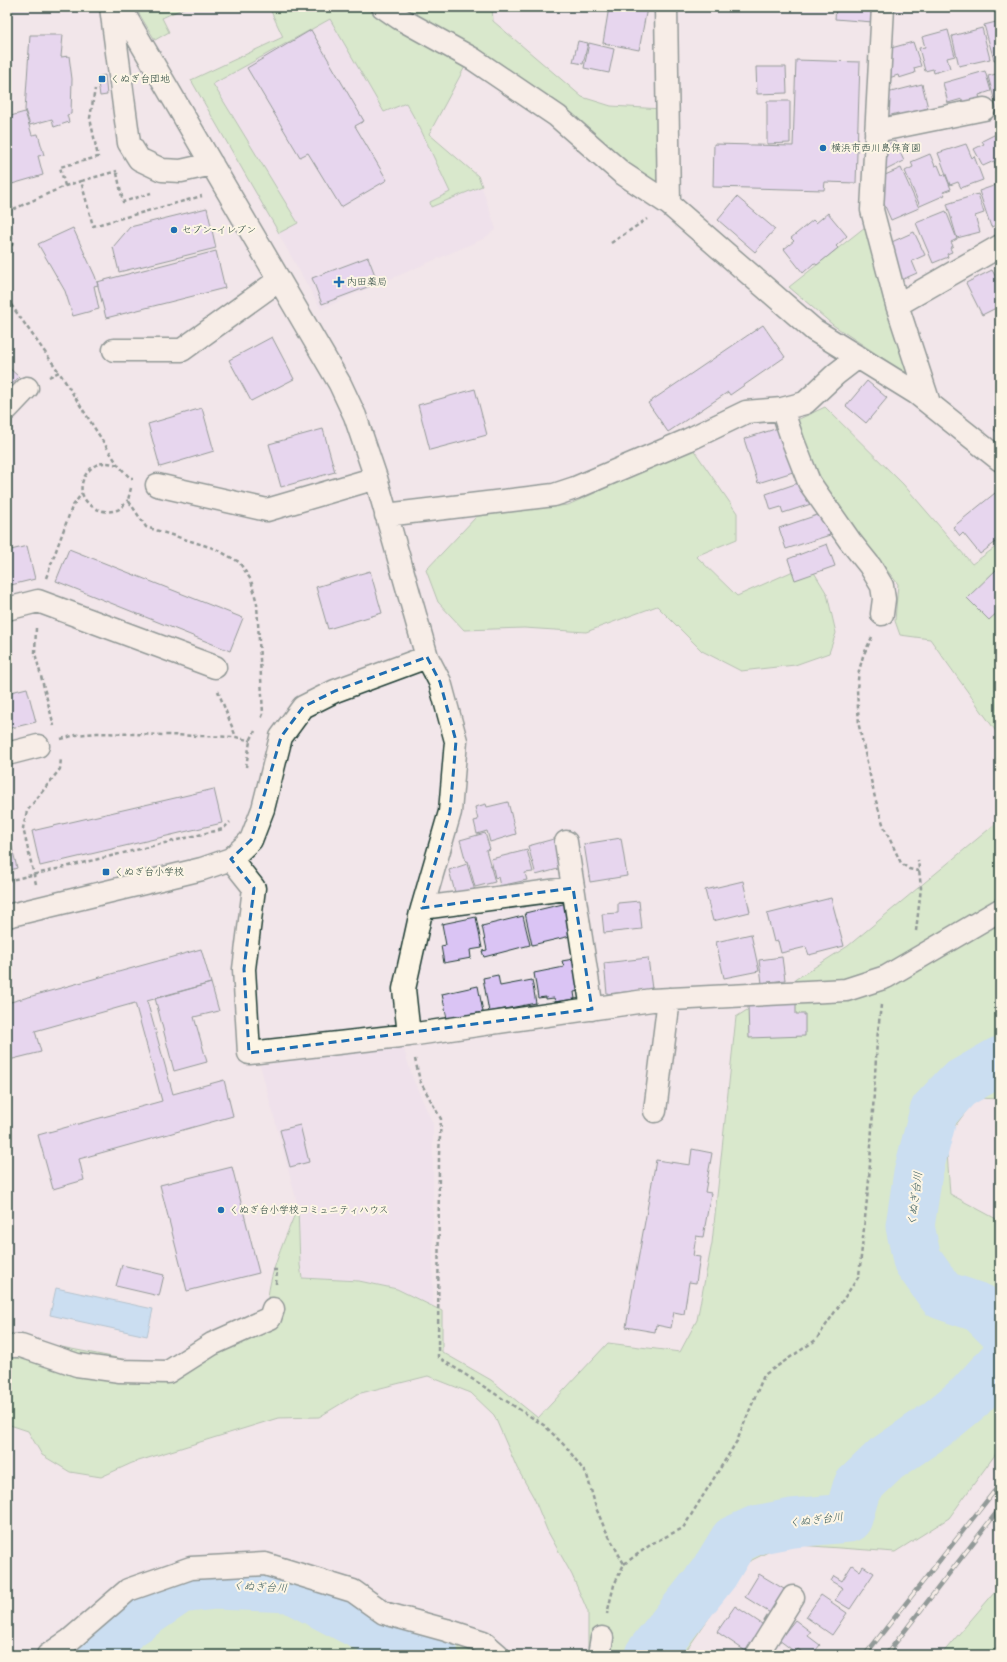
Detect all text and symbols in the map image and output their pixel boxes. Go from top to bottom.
place label: くぬぎ台団地 [110,73,170,85]
marker: くぬぎ台団地 [97,74,107,84]
place label: 横浜市西川島保育園 [831,142,921,154]
marker: 横浜市西川島保育園 [818,143,828,153]
place label: セブン-イレブン [182,224,256,236]
marker: セブン-イレブン [169,225,179,235]
place label: 内田薬局 [347,276,387,288]
marker: 内田薬局 [334,277,344,287]
place label: くぬぎ台小学校 [114,866,184,878]
marker: くぬぎ台小学校 [101,867,111,877]
water label: くぬぎ台川 [905,1171,925,1227]
place label: くぬぎ台小学校コミュニティハウス [229,1204,388,1216]
marker: くぬぎ台小学校コミュニティハウス [216,1205,226,1215]
water label: くぬぎ台川 [788,1510,844,1530]
water label: くぬぎ台川 [232,1579,288,1595]

